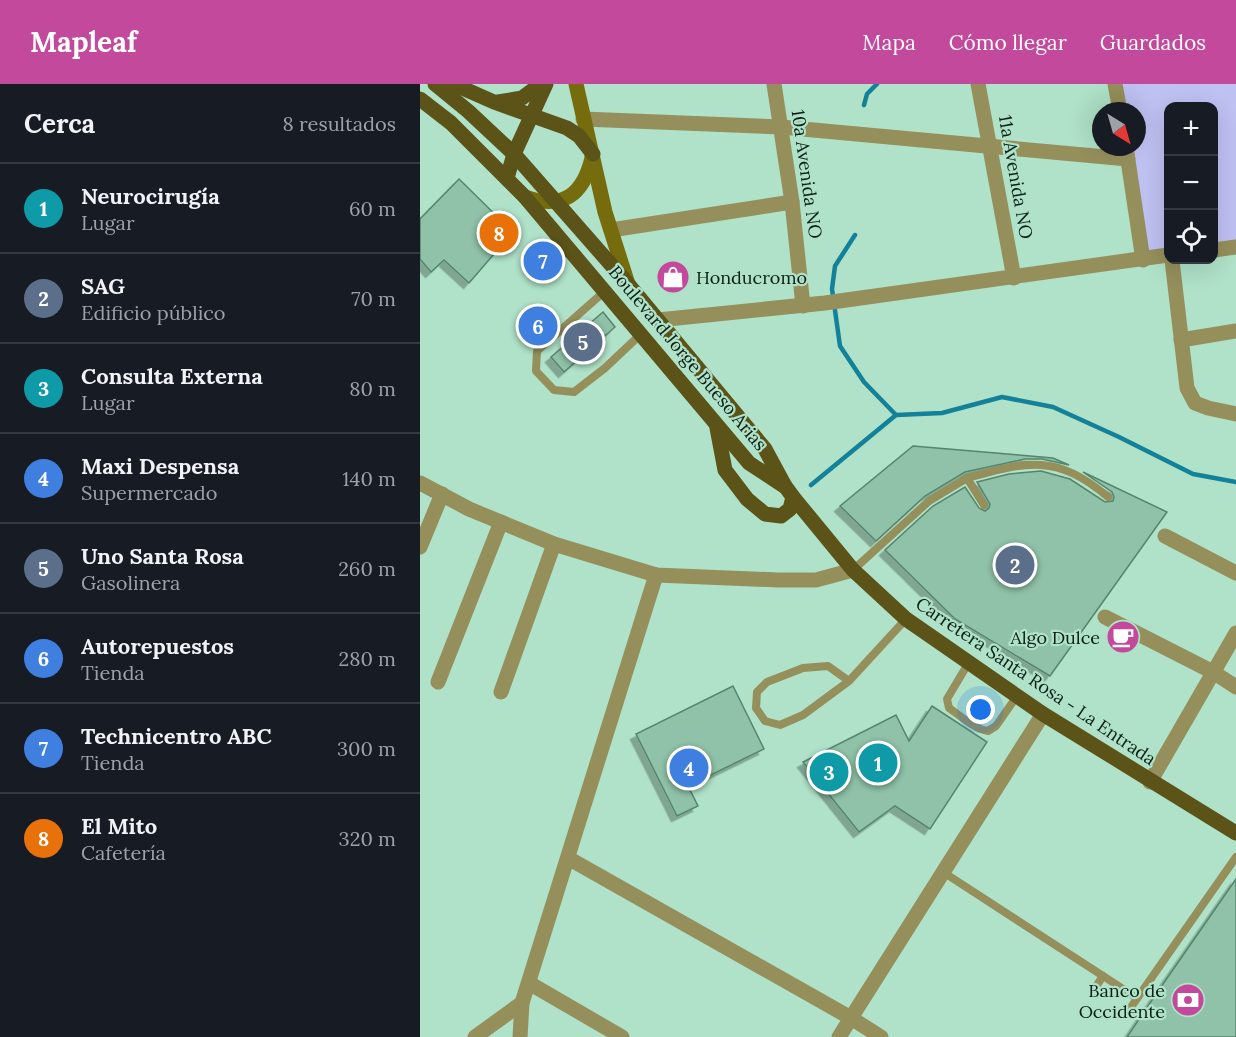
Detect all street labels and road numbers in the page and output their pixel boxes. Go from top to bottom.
street label: 10a Avenida NO [787,108,827,240]
street label: 11a Avenida NO [994,113,1038,241]
street label: Boulevard Jorge Bueso Arias [604,261,772,455]
street label: Carretera Santa Rosa - La Entrada [911,592,1161,770]

